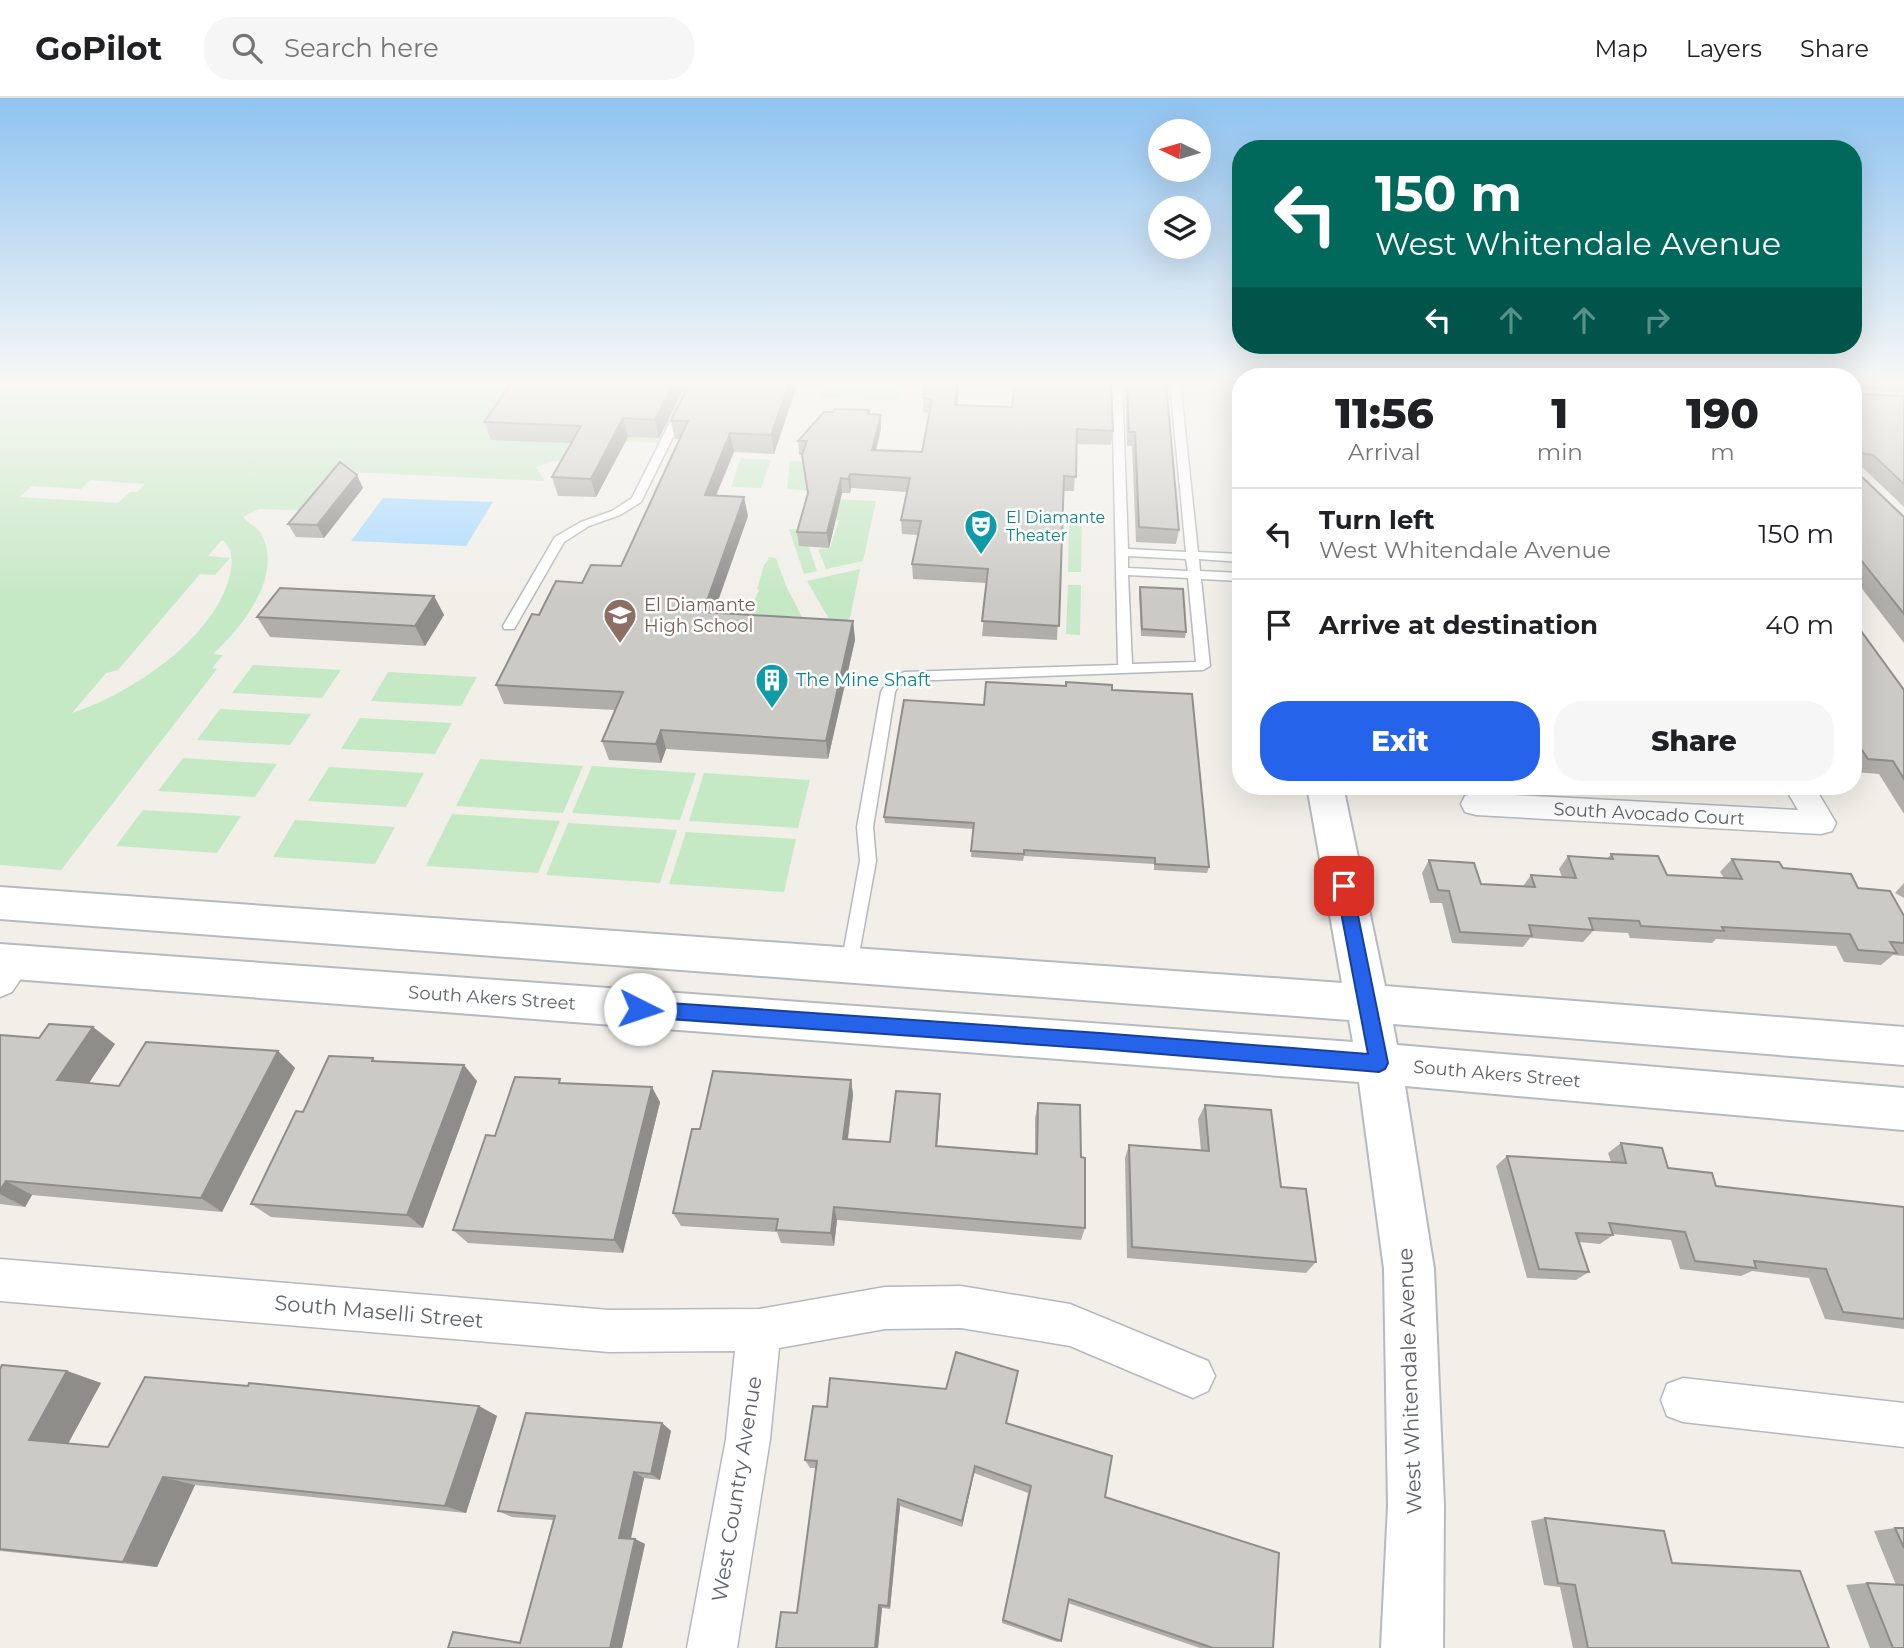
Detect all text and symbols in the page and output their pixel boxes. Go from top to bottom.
search box [204,17,694,80]
text: GoPilot [35,28,162,68]
icon: search [228,29,266,67]
text: Search here [284,32,439,64]
text: Map [1594,34,1648,63]
text: Layers [1686,34,1762,63]
text: Share [1800,34,1869,63]
north arrow [1148,119,1211,182]
map controls [1148,119,1211,259]
text: 150 m [1375,164,1522,223]
icon: left [1260,168,1351,259]
button: layers [1148,196,1211,259]
text: West Whitendale Avenue [1375,224,1781,263]
icon: left [1419,301,1457,339]
icon: ahead [1492,301,1530,339]
icon: ahead [1565,301,1603,339]
icon: right [1638,301,1676,339]
text: 11:56 [1335,387,1434,439]
text: 1 [1551,387,1568,439]
text: 190 [1686,387,1759,439]
text: Arrival [1348,438,1421,466]
text: min [1537,438,1583,466]
text: m [1710,438,1735,466]
text: Turn left [1319,504,1435,536]
theatre icon: El Diamante Theater [962,507,1000,556]
place label: El Diamante Theater [1006,508,1105,545]
icon: left [1260,515,1298,553]
text: 150 m [1758,518,1834,550]
text: West Whitendale Avenue [1319,536,1611,564]
place label: El Diamante High School [644,594,756,637]
school or university icon: El Diamante High School [601,596,639,645]
icon: arrive [1260,606,1298,644]
text: Arrive at destination [1319,609,1598,641]
text: 40 m [1765,609,1834,641]
building icon: The Mine Shaft [753,661,791,710]
place label: The Mine Shaft [796,669,931,691]
button: Exit [1260,701,1540,781]
button: Share [1554,701,1834,781]
street label: South Avocado Court [1553,798,1745,830]
pin [1314,856,1374,916]
icon: arrive [1325,867,1363,905]
position arrow [603,972,677,1046]
street label: South Akers Street [407,981,577,1015]
street label: South Akers Street [1412,1056,1582,1092]
street label: West Whitendale Avenue [1392,1247,1427,1515]
street label: South Maselli Street [273,1290,485,1333]
street label: West Country Avenue [706,1374,767,1603]

